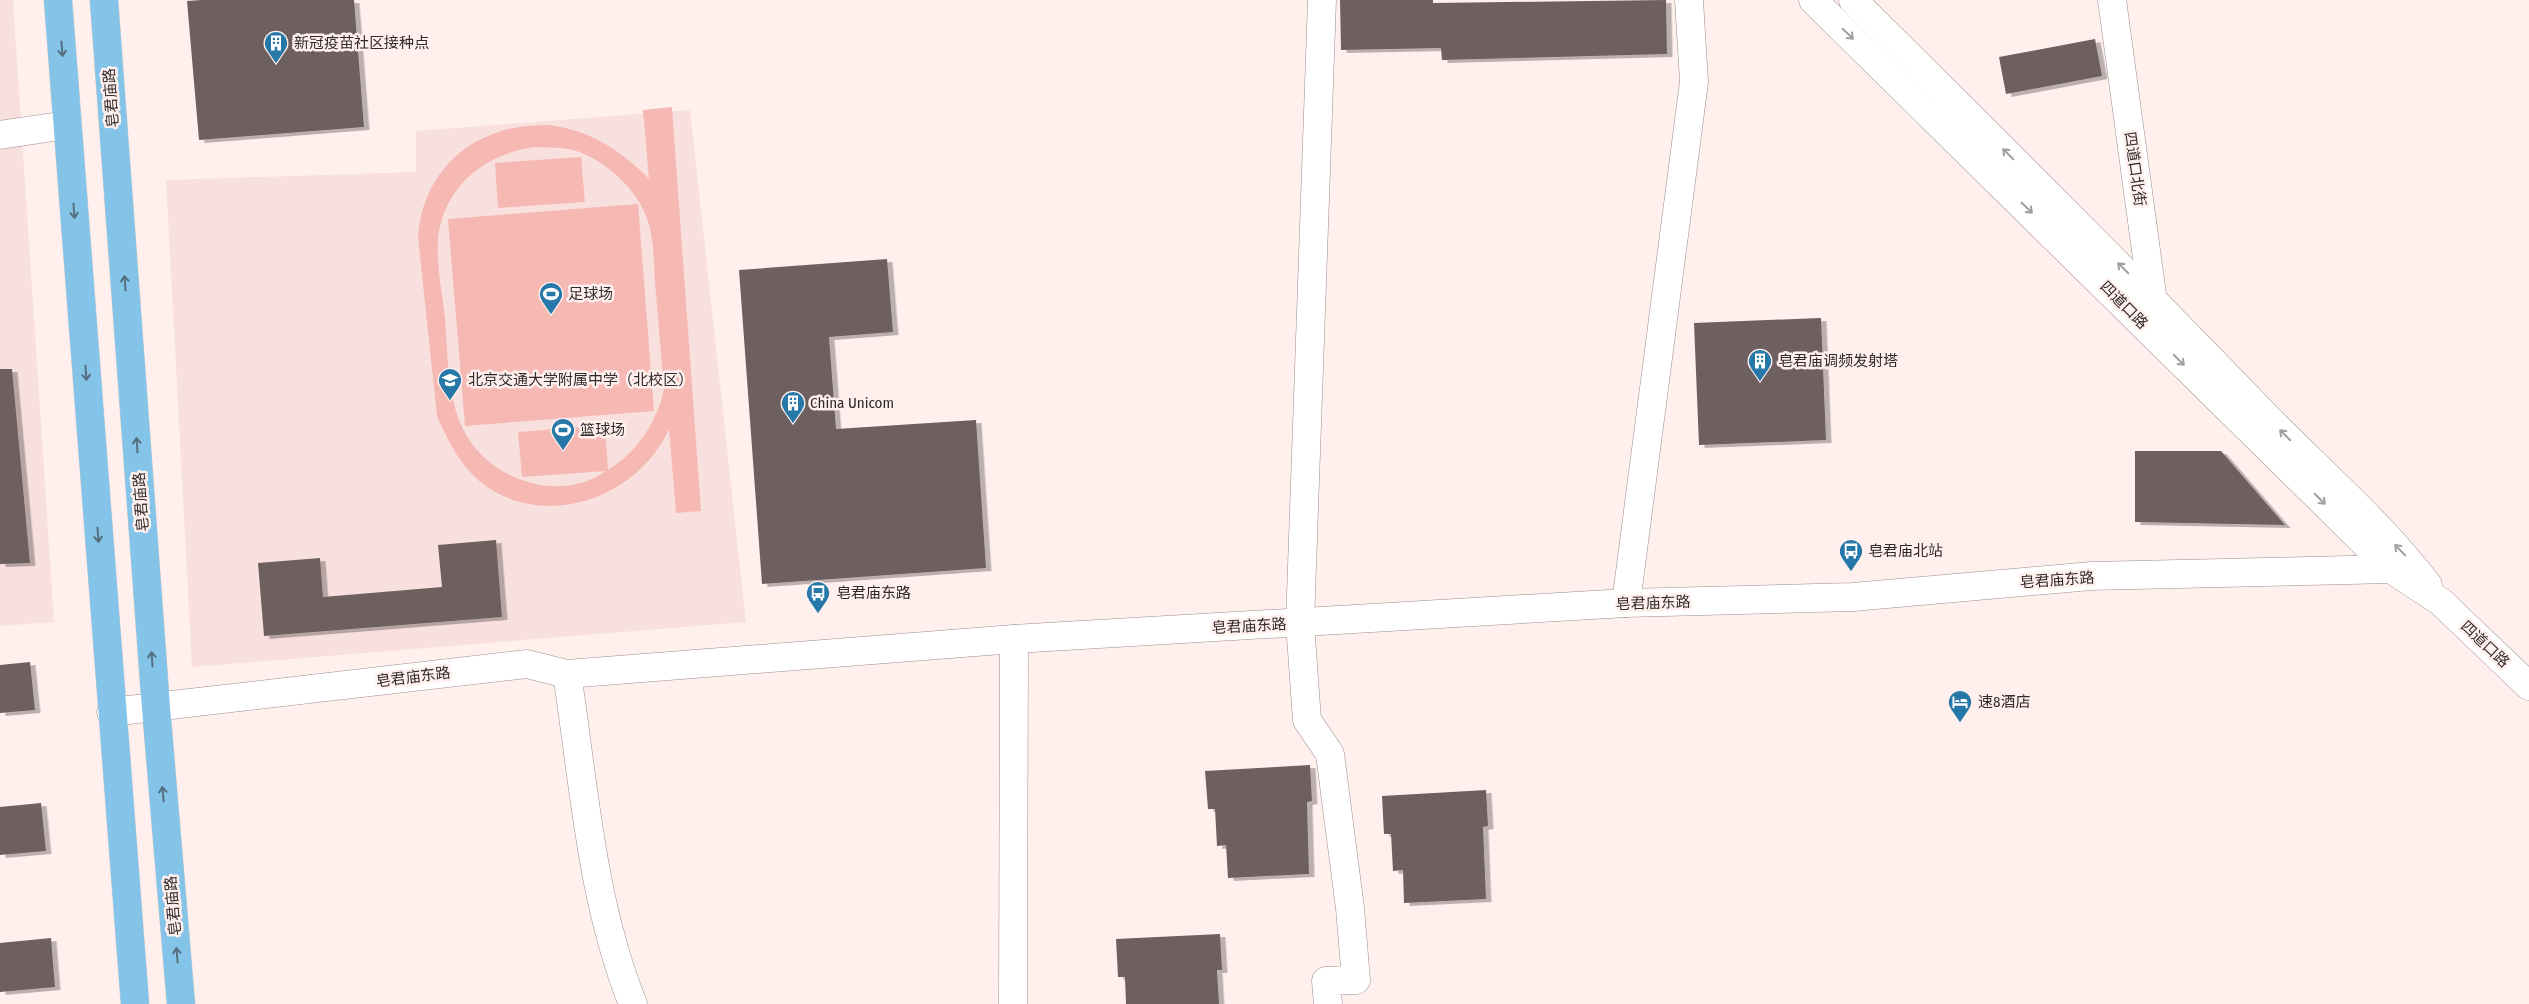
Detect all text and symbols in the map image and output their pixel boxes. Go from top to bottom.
one-way arrow [1841,28,1854,40]
building icon: 新冠疫苗社区接种点 [263,30,289,64]
place label: 新冠疫苗社区接种点 [294,34,429,52]
one-way arrow [57,40,66,56]
street label: 皂君庙路 [100,67,122,129]
street label: 四道口北街 [2121,131,2149,207]
one-way arrow [2002,148,2014,160]
one-way arrow [69,202,78,218]
one-way arrow [2020,202,2033,214]
one-way arrow [2117,262,2129,275]
one-way arrow [120,275,129,291]
street label: 四道口路 [2096,277,2152,333]
sports icon: 足球场 [538,281,564,315]
place label: 足球场 [568,285,613,303]
building icon: 皂君庙调频发射塔 [1747,348,1773,382]
place label: 皂君庙调频发射塔 [1778,352,1898,370]
one-way arrow [2173,354,2185,366]
one-way arrow [81,364,90,380]
school or university icon: 北京交通大学附属中学（北校区） [437,367,463,401]
place label: 北京交通大学附属中学（北校区） [468,371,693,389]
building icon: China Unicom [780,390,806,424]
place label: China Unicom [810,394,894,412]
sports icon: 篮球场 [550,417,576,451]
place label: 篮球场 [580,421,625,439]
one-way arrow [2279,429,2291,441]
one-way arrow [132,437,141,453]
street label: 皂君庙路 [130,471,152,533]
one-way arrow [2313,493,2326,505]
one-way arrow [93,527,102,543]
bus stop icon: 皂君庙北站 [1838,538,1864,572]
place label: 皂君庙北站 [1868,542,1943,560]
one-way arrow [2394,544,2406,557]
street label: 皂君庙东路 [2019,568,2095,592]
bus stop icon: 皂君庙东路 [805,580,831,614]
place label: 皂君庙东路 [836,584,911,602]
street label: 皂君庙东路 [1615,593,1691,613]
street label: 皂君庙东路 [1211,615,1287,637]
street label: 四道口路 [2457,617,2513,671]
one-way arrow [148,652,157,668]
street label: 皂君庙东路 [375,663,451,691]
hotel icon: 速8酒店 [1947,689,1973,723]
place label: 速8酒店 [1978,693,2031,711]
one-way arrow [158,786,168,802]
street label: 皂君庙路 [161,875,185,937]
one-way arrow [172,948,182,964]

